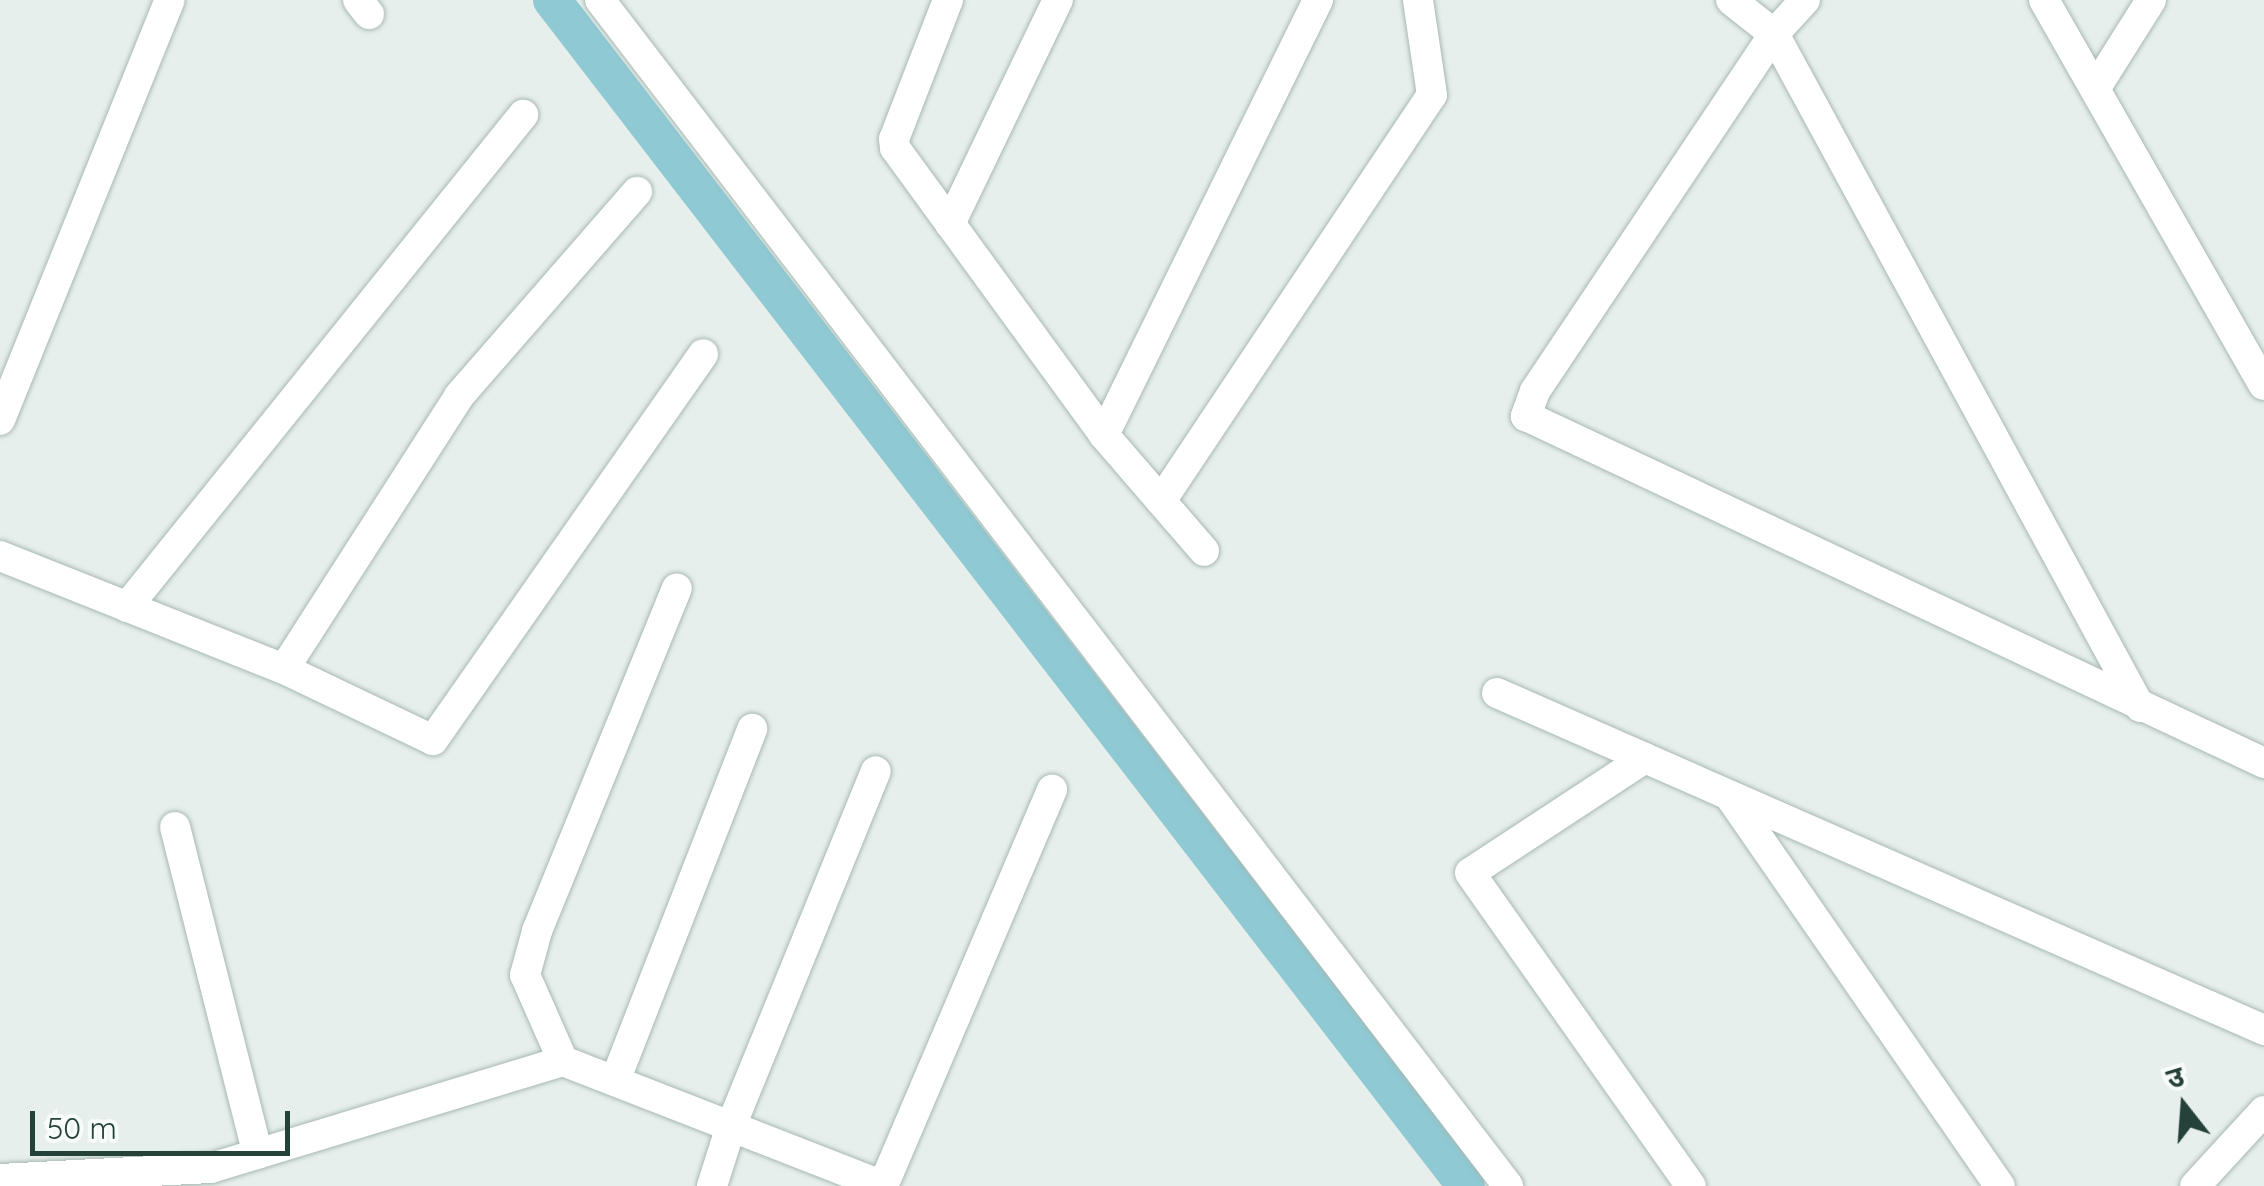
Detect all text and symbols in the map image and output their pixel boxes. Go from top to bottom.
north arrow [2134,1056,2234,1156]
text: उ [2162,1058,2188,1096]
scale bar [35,1091,295,1153]
text: 50 m [47,1109,117,1147]

